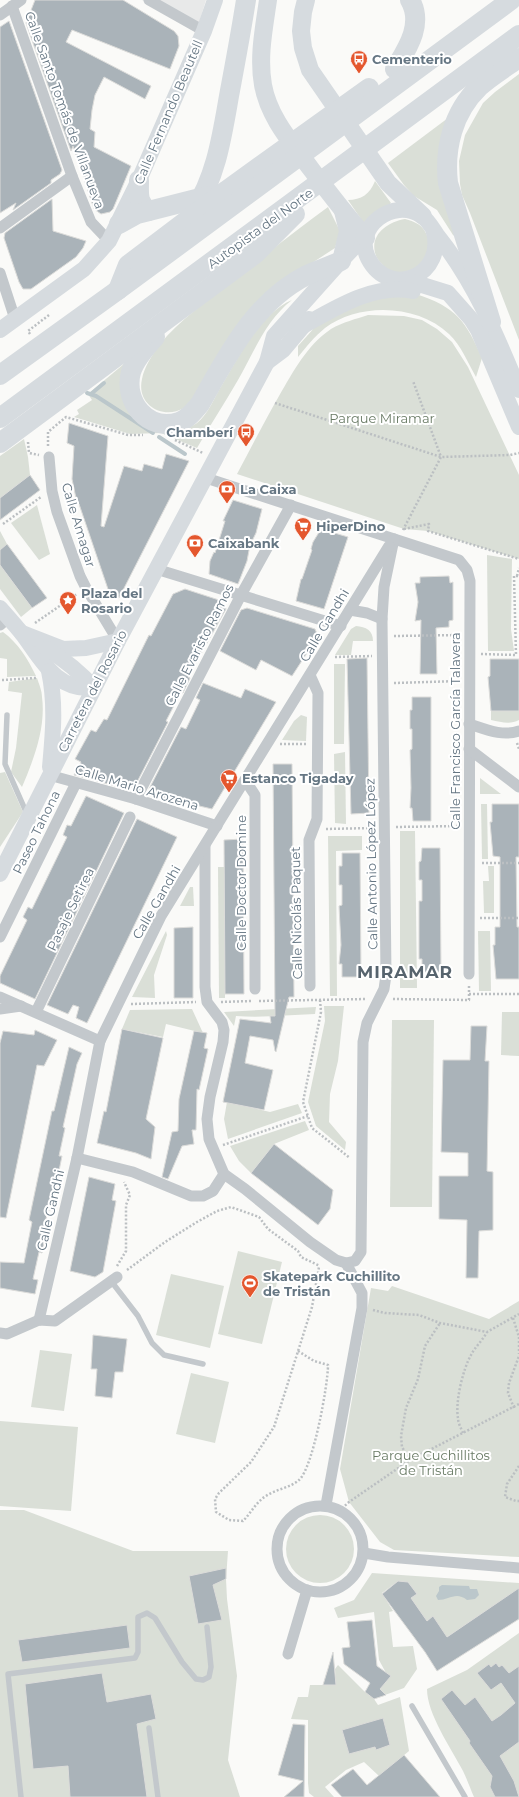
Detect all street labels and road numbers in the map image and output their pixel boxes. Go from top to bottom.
street label: Calle Santo Tomás de Villanueva [22,9,108,211]
street label: Calle Fernando Beautell [130,37,206,187]
street label: Autopista del Norte [204,184,316,272]
street label: Calle Amagar [59,481,99,569]
street label: Calle Evaristo Ramos [161,581,237,709]
street label: Calle Gandhi [296,585,352,665]
street label: Carretera del Rosario [54,627,130,755]
street label: Calle Francisco García Talavera [447,632,463,830]
street label: Calle Mario Arozena [73,761,201,813]
street label: Calle Antonio López López [361,778,380,950]
street label: Paseo Tahona [9,788,63,876]
street label: Calle Doctor Domine [233,815,249,951]
street label: Calle Nicolás Paquet [287,846,305,980]
street label: Calle Gandhi [128,862,184,942]
street label: Pasaje Setirea [43,865,97,953]
street label: Calle Gandhi [33,1168,67,1252]

